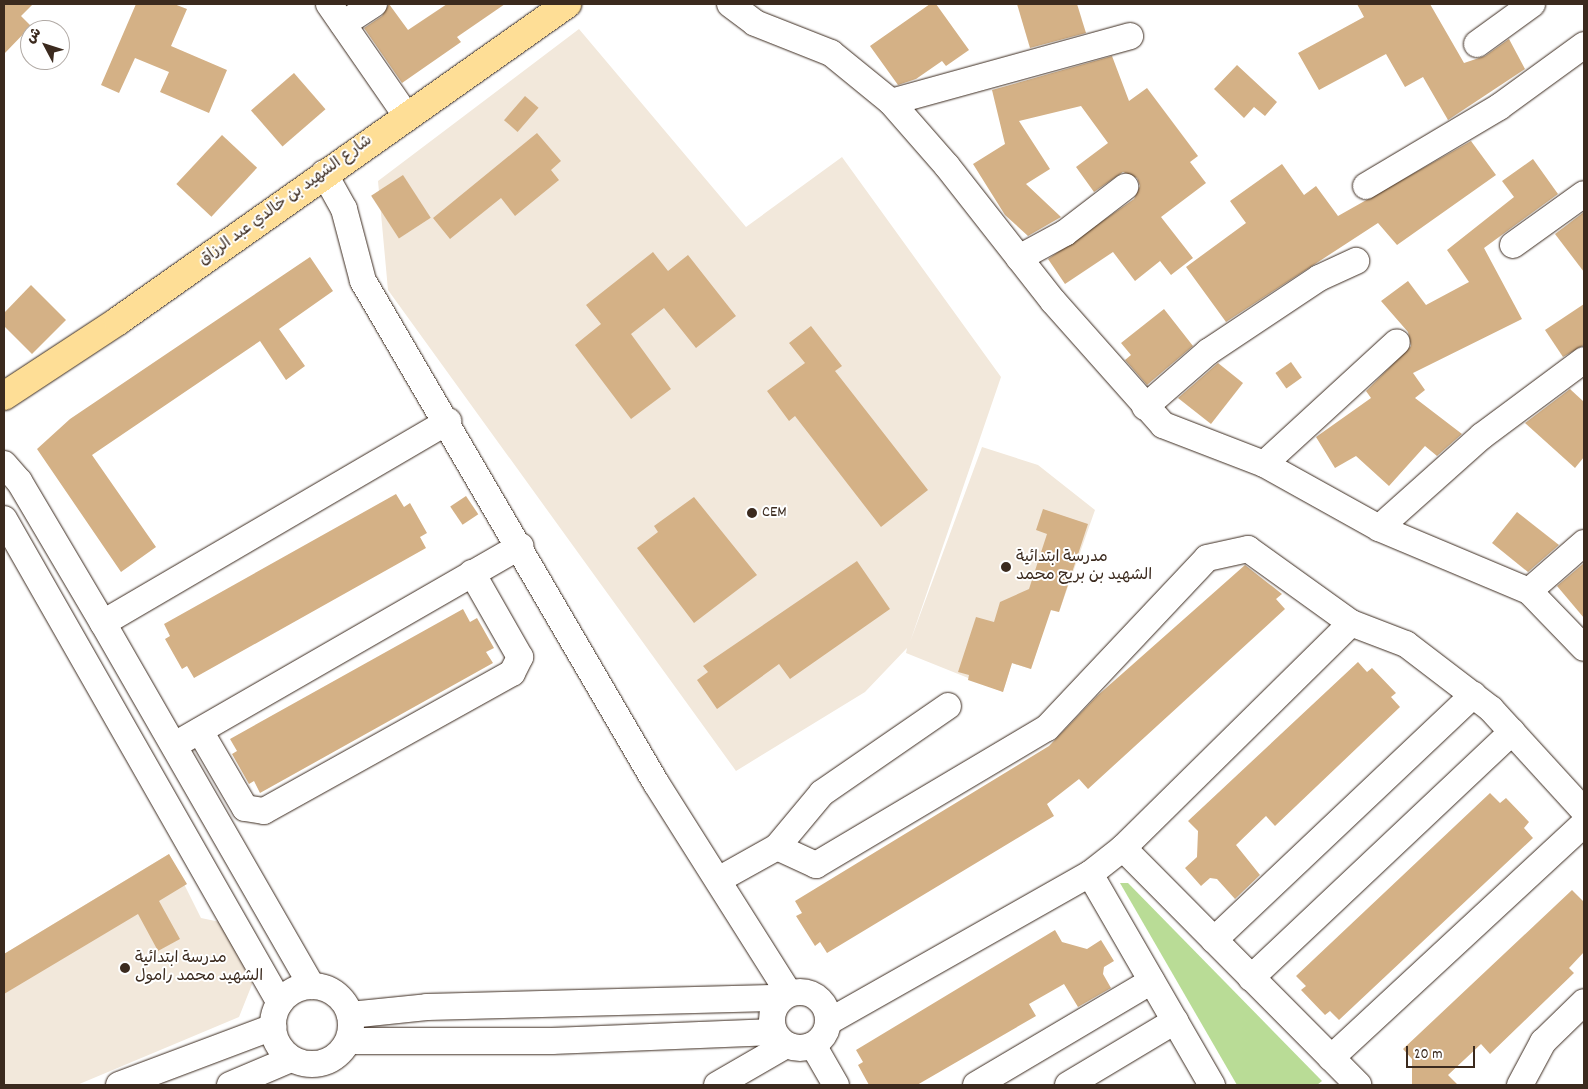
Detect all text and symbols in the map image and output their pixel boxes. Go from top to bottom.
north arrow [20,20,70,70]
text: ش [22,24,47,48]
street label: شارع الشهيد بن خالدي عبد الرزاق [195,132,377,270]
place label: CEM [762,503,787,523]
marker: CEM [746,507,758,519]
place label: مدرسة ابتدائية الشهيد بن بريح محمد [1016,548,1152,586]
marker: مدرسة ابتدائية الشهيد بن بريح محمد [1000,561,1012,573]
place label: مدرسة ابتدائية الشهيد محمد رامول [135,949,263,987]
marker: مدرسة ابتدائية الشهيد محمد رامول [119,962,131,974]
scale bar [1408,1036,1477,1068]
text: 20 m [1414,1044,1442,1066]

